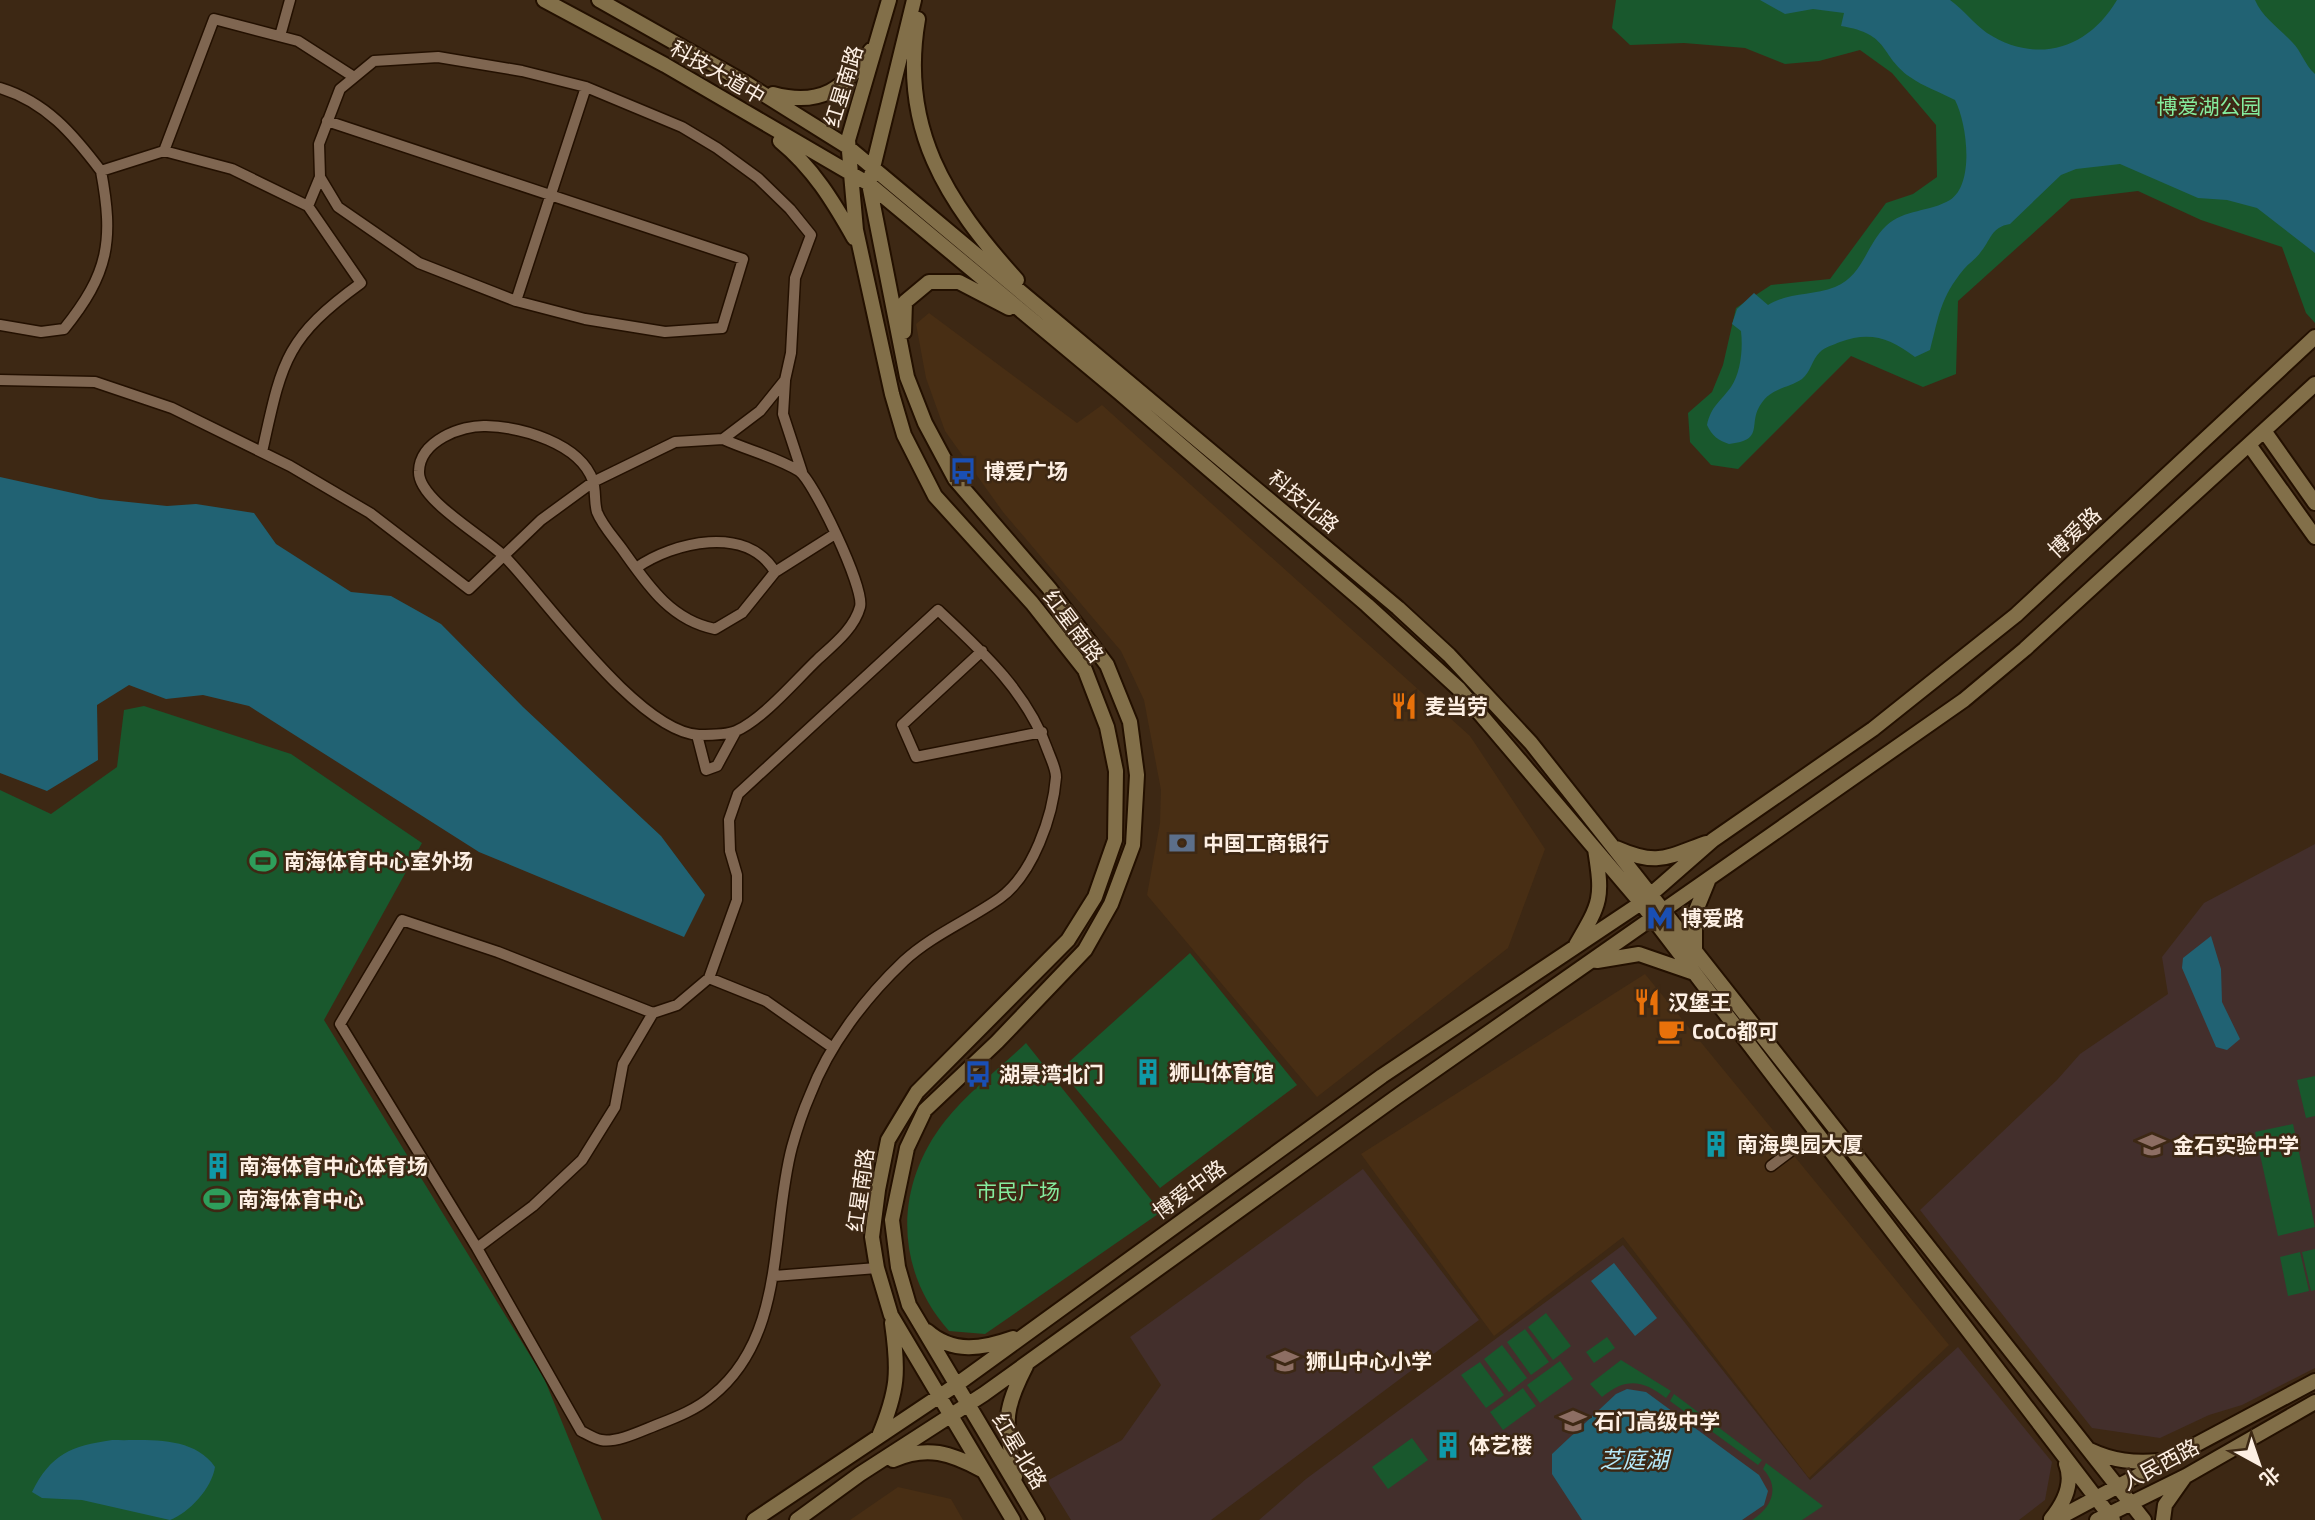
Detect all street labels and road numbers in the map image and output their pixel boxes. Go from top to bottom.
street label: 科技大道中 [665,32,771,112]
street label: 红星南路 [815,41,871,131]
street label: 科技北路 [1262,462,1346,540]
street label: 博爱路 [2040,499,2108,565]
street label: 红星南路 [1036,583,1112,669]
street label: 红星南路 [838,1146,882,1234]
street label: 博爱中路 [1146,1151,1232,1227]
street label: 红星北路 [985,1407,1055,1495]
street label: 人民西路 [2115,1430,2205,1498]

